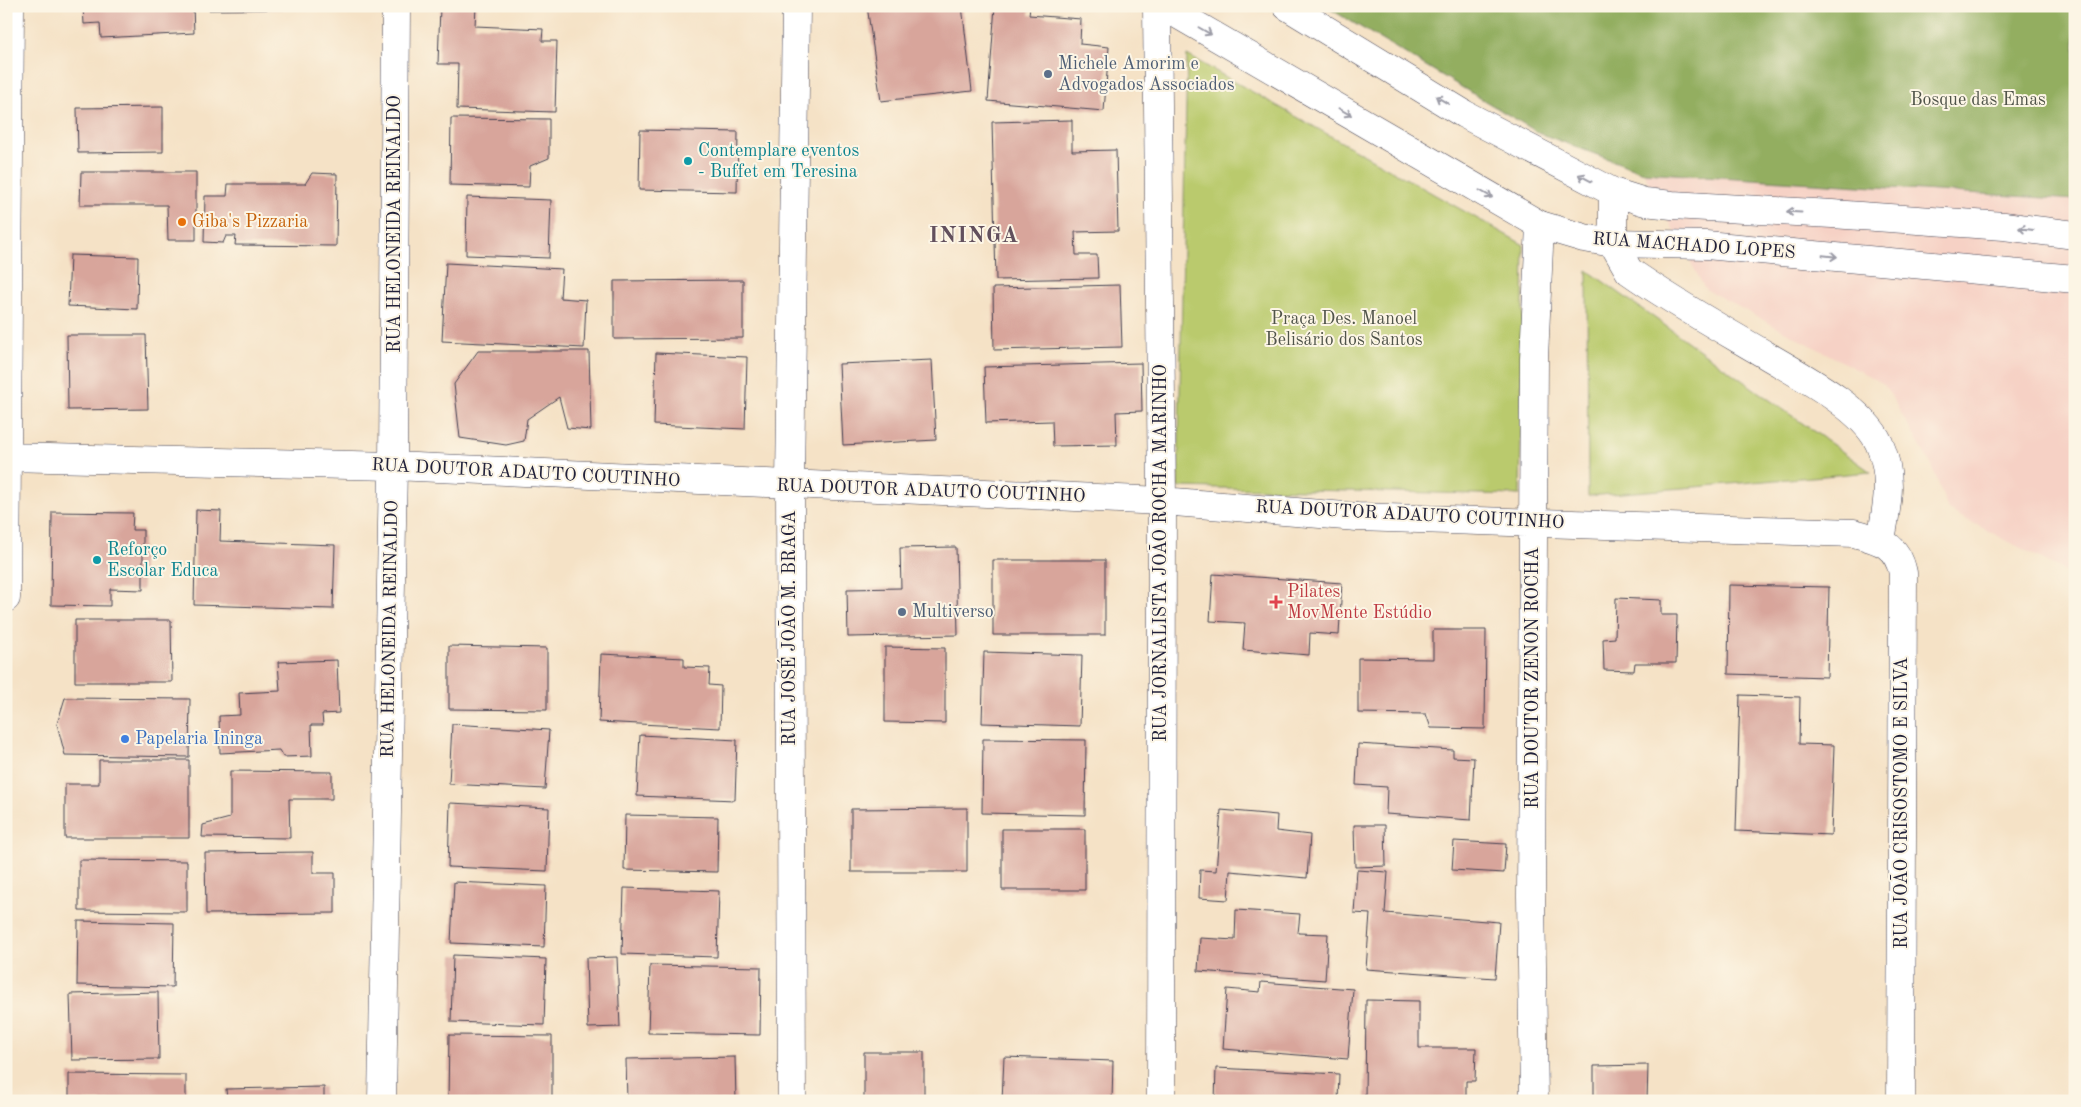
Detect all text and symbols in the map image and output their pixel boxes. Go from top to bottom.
one-way arrow [1197,26,1211,36]
place label: Michele Amorim e Advogados Associados [1058,55,1235,94]
marker: Michele Amorim e Advogados Associados [1042,68,1054,80]
park label: Bosque das Emas [1910,91,2046,109]
street label: RUA HELONEIDA REINALDO [386,95,404,353]
one-way arrow [1435,95,1449,105]
one-way arrow [1338,108,1352,118]
place label: Contemplare eventos - Buffet em Teresina [698,142,860,181]
marker: Contemplare eventos - Buffet em Teresina [682,155,694,167]
one-way arrow [1578,173,1593,182]
one-way arrow [1478,189,1492,199]
one-way arrow [1787,207,1803,217]
place label: Giba's Pizzaria [192,213,308,231]
marker: Giba's Pizzaria [176,216,188,228]
one-way arrow [2019,224,2035,234]
district label: ININGA [929,225,1019,247]
street label: RUA MACHADO LOPES [1592,230,1796,262]
one-way arrow [1821,251,1837,261]
park label: Praça Des. Manoel Belisário dos Santos [1265,310,1423,349]
street label: RUA JORNALISTA JOÃO ROCHA MARINHO [1148,364,1170,742]
street label: RUA DOUTOR ADAUTO COUTINHO [371,456,681,490]
street label: RUA DOUTOR ADAUTO COUTINHO [776,477,1086,505]
street label: RUA DOUTOR ADAUTO COUTINHO [1255,498,1565,532]
street label: RUA HELONEIDA REINALDO [379,500,401,758]
street label: RUA JOSÉ JOÃO M. BRAGA [777,510,799,746]
place label: Reforço Escolar Educa [107,541,218,580]
street label: RUA DOUTOR ZENON ROCHA [1524,547,1542,809]
marker: Reforço Escolar Educa [91,554,103,566]
place label: Pilates MovMente Estúdio [1287,583,1432,622]
marker: Pilates MovMente Estúdio [1269,595,1283,609]
place label: Multiverso [912,603,994,621]
marker: Multiverso [896,606,908,618]
street label: RUA JOÃO CRISOSTOMO E SILVA [1889,657,1911,949]
place label: Papelaria Ininga [135,730,263,748]
marker: Papelaria Ininga [119,733,131,745]

